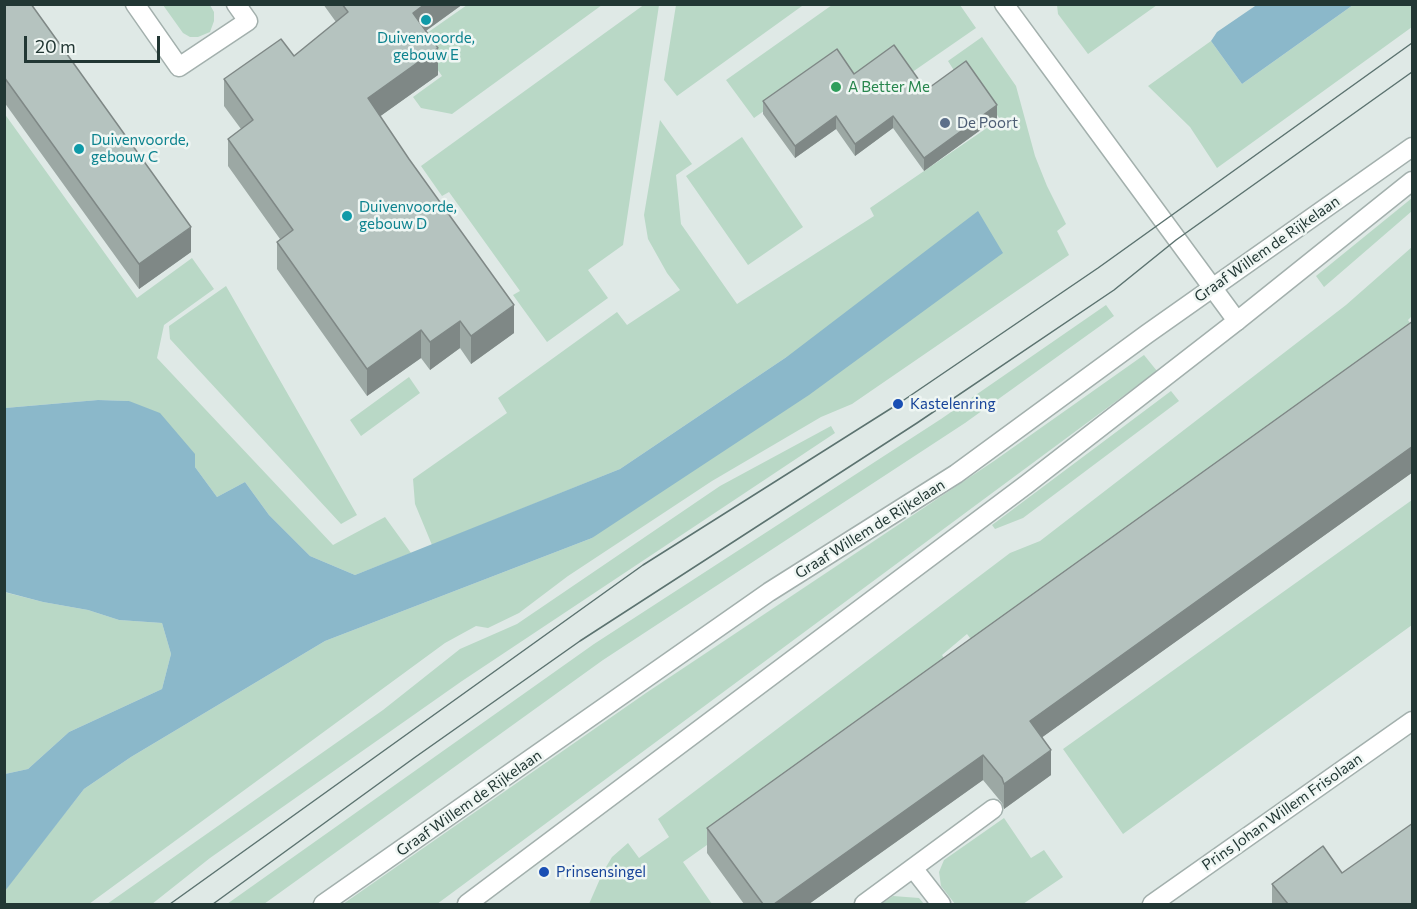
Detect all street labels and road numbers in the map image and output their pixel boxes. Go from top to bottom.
street label: Graaf Willem de Rijkelaan [1191,192,1343,306]
street label: Graaf Willem de Rijkelaan [792,476,948,582]
street label: Graaf Willem de Rijkelaan [393,746,545,860]
street label: Prins Johan Willem Frisolaan [1198,750,1366,874]

